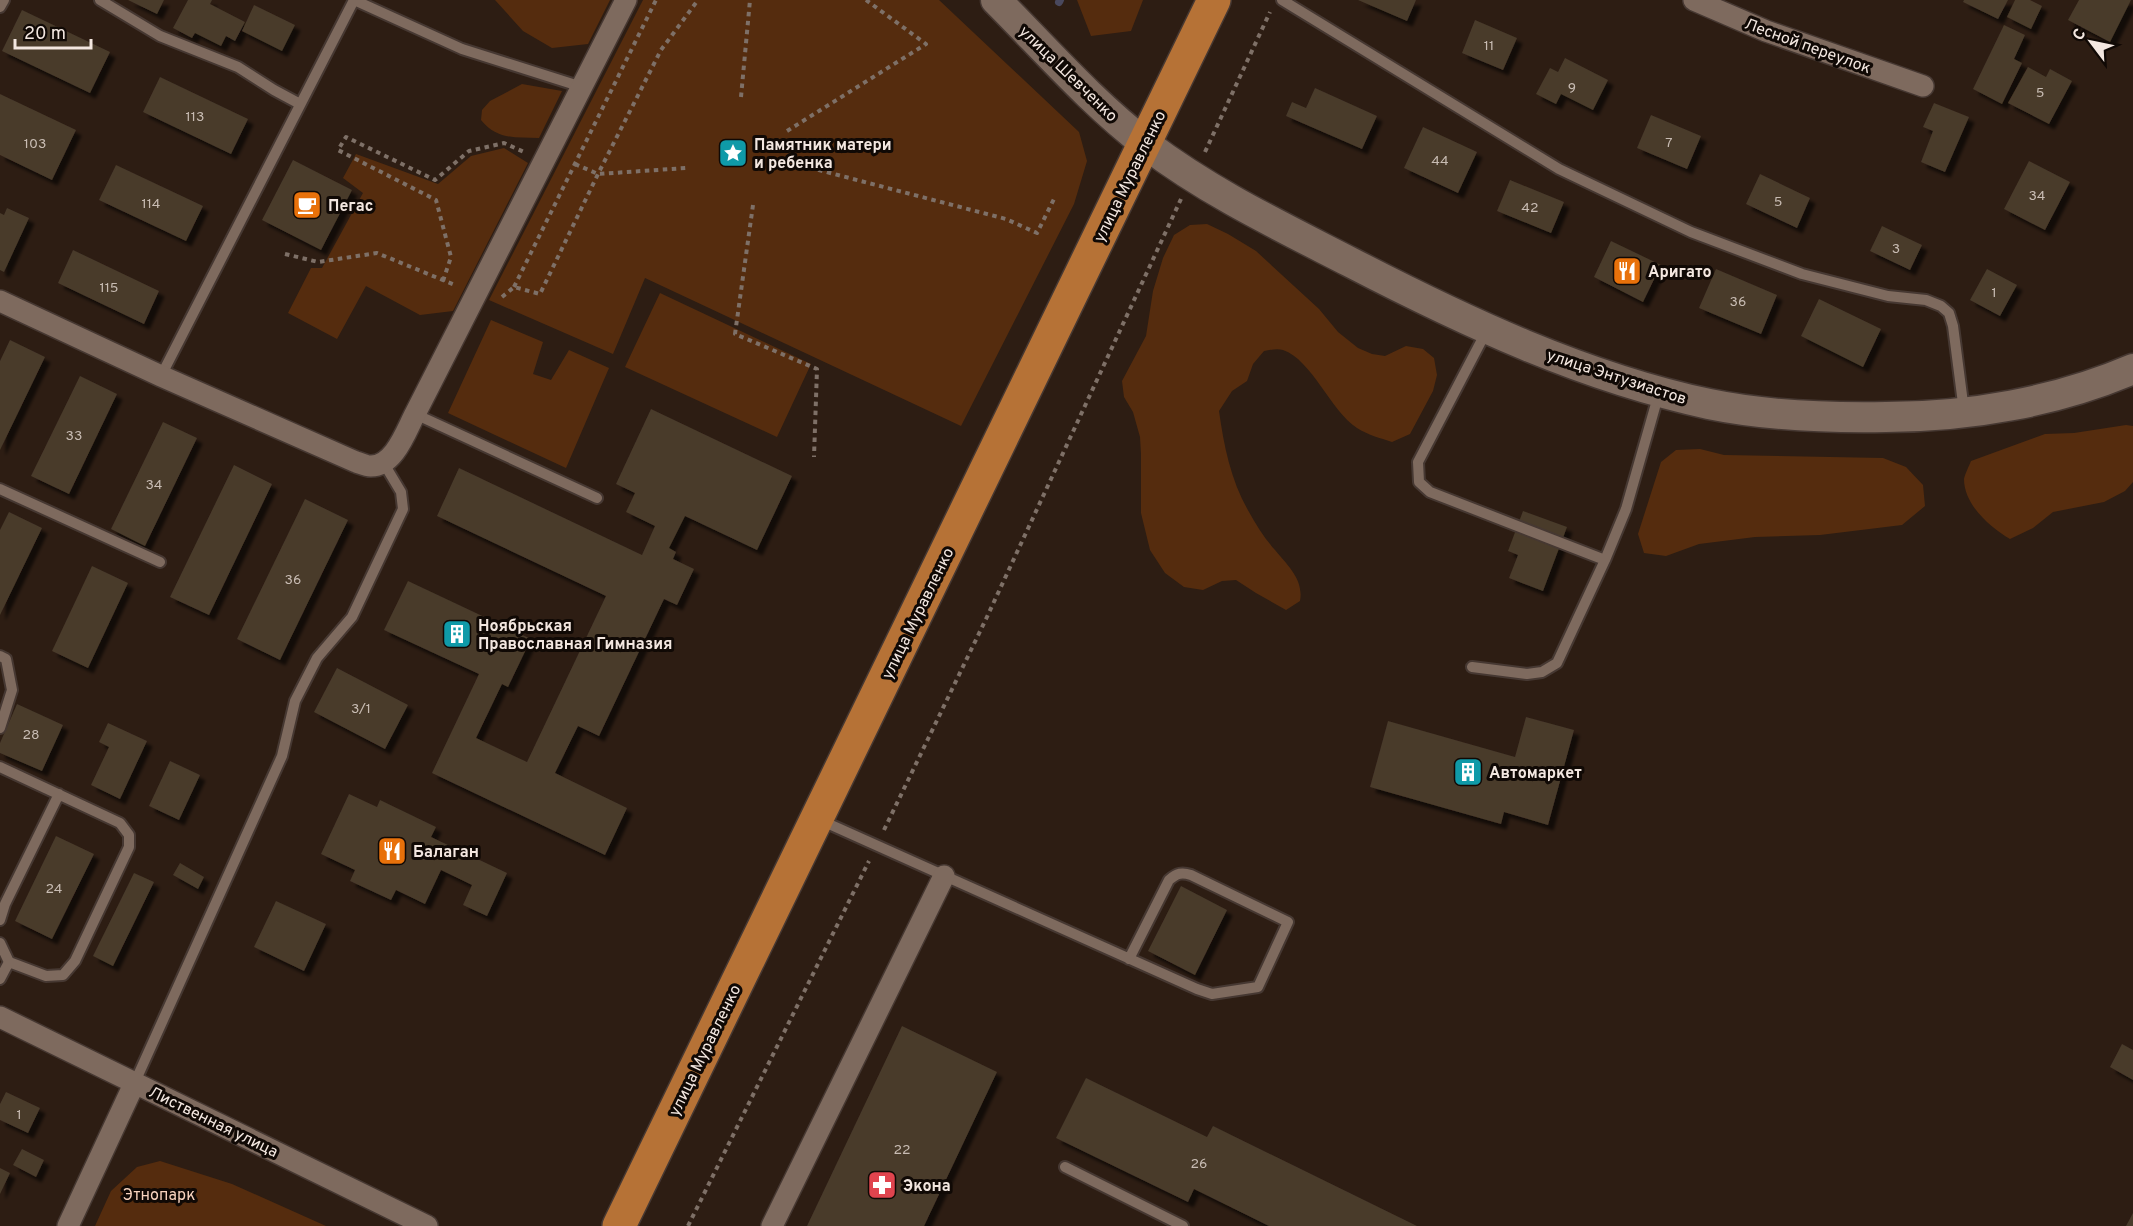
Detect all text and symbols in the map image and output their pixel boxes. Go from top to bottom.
scale bar [15,12,92,50]
north arrow [2061,12,2121,72]
street label: Лесной переулок [1741,15,1873,79]
street label: улица Шевченко [1014,22,1121,127]
text: 20 m [24,23,66,46]
text: С [2069,25,2091,45]
house number: 11 [1484,38,1494,55]
house number: 9 [1568,80,1576,97]
house number: 5 [2036,85,2044,102]
street label: улица Муравленко [1090,108,1171,246]
house number: 113 [186,109,204,126]
house number: 7 [1665,135,1673,152]
house number: 103 [24,136,46,153]
place label: Памятник матери и ребенка [754,136,892,174]
place icon: Памятник матери и ребенка [717,137,749,169]
house number: 44 [1431,153,1449,170]
house number: 34 [2028,188,2046,205]
cafe icon: Пегас [291,189,323,221]
house number: 5 [1774,194,1782,211]
house number: 114 [142,196,160,213]
place label: Пегас [328,197,373,217]
house number: 42 [1521,200,1539,217]
house number: 3 [1892,241,1900,258]
restaurant icon: Аригато [1611,255,1643,287]
place label: Аригато [1648,263,1712,283]
house number: 115 [99,280,119,297]
house number: 1 [1991,285,1997,302]
house number: 36 [1730,294,1746,311]
street label: улица Энтузиастов [1544,346,1689,410]
house number: 33 [66,428,82,445]
house number: 34 [145,477,163,494]
street label: улица Муравленко [878,545,959,683]
house number: 36 [285,572,301,589]
place label: Ноябрьская Православная Гимназия [478,617,672,655]
building icon: Ноябрьская Православная Гимназия [441,618,473,650]
house number: 3/1 [351,701,371,718]
house number: 28 [22,727,40,744]
building icon: Автомаркет [1452,756,1484,788]
place label: Автомаркет [1489,764,1582,784]
restaurant icon: Балаган [376,835,408,867]
place label: Балаган [413,843,479,863]
house number: 24 [45,881,63,898]
street label: улица Муравленко [665,982,746,1120]
street label: Лиственная улица [145,1083,281,1163]
house number: 1 [16,1107,22,1124]
house number: 22 [893,1142,911,1159]
house number: 26 [1191,1156,1207,1173]
pharmacy icon: Экона [866,1169,898,1201]
place label: Экона [903,1177,951,1197]
park label: Этнопарк [123,1186,195,1206]

